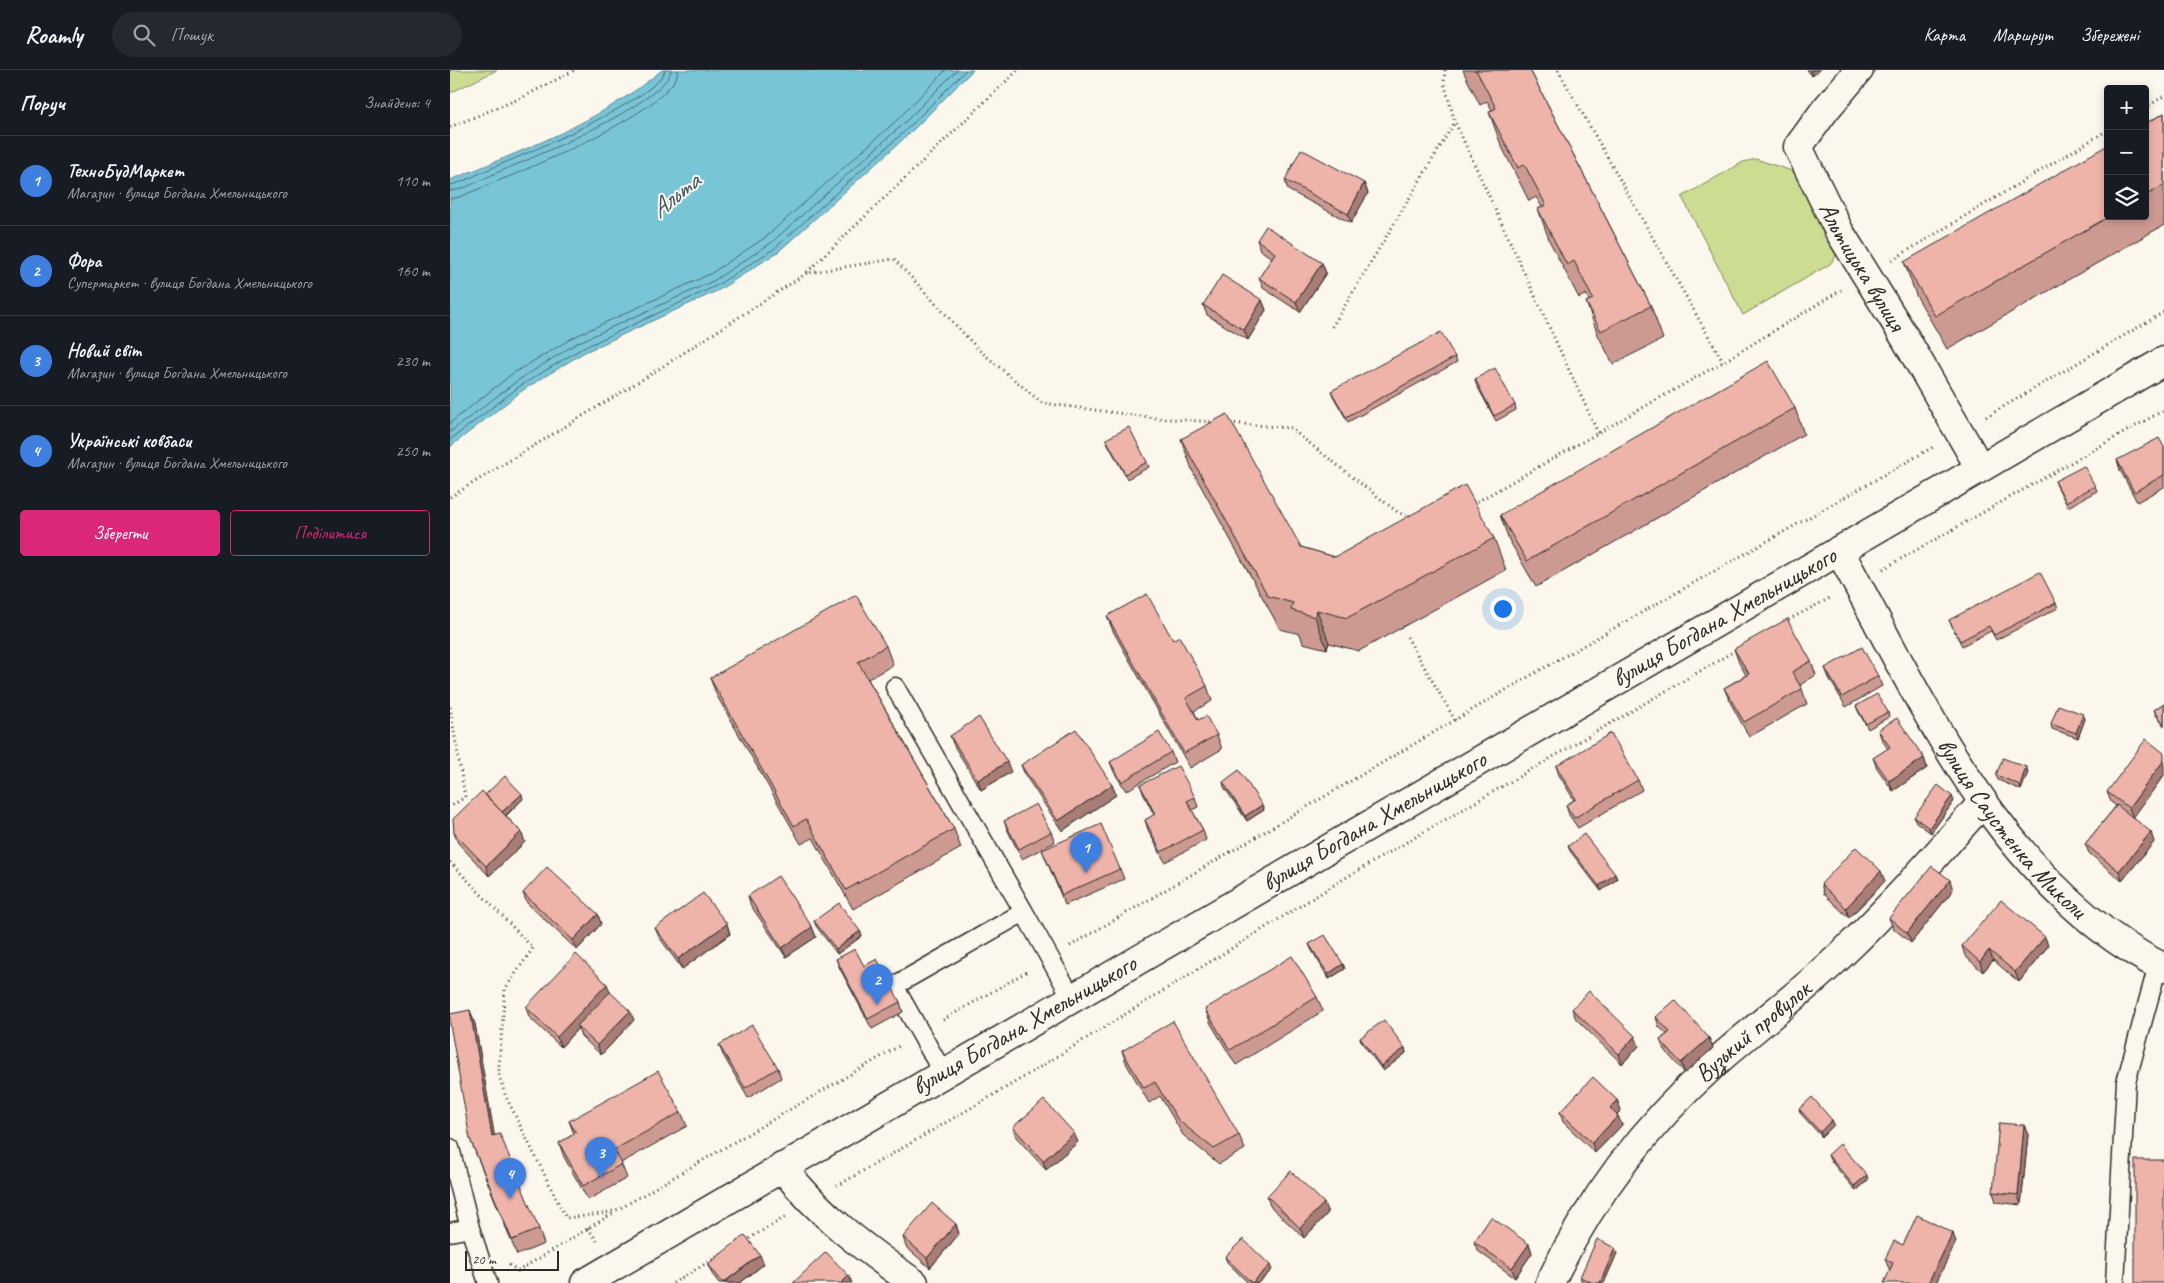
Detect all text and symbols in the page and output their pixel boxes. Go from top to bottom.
search box [112,12,462,57]
text: Roamly [25,20,82,50]
icon: search [130,21,158,49]
text: Пошук [170,23,213,47]
text: Карта [1924,24,1965,46]
text: Маршрут [1993,24,2052,46]
text: Збережені [2080,24,2139,46]
map controls [2104,85,2149,220]
button: + [2104,85,2149,130]
text: Поруч [20,90,65,116]
text: Знайдено: 4 [364,93,430,113]
button: − [2104,130,2149,175]
text: ТехноБудМаркет [67,159,184,183]
water label: Альта [643,163,709,225]
text: 1 [32,171,40,191]
text: 110 m [396,171,430,191]
button: layers [2104,175,2149,220]
text: Магазин · вулиця Богдана Хмельницького [67,183,287,203]
street label: Альтицька вулиця [1811,197,1914,339]
text: Фора [67,249,102,273]
text: 2 [32,261,40,281]
text: 160 m [396,261,430,281]
text: Супермаркет · вулиця Богдана Хмельницького [67,273,312,293]
text: Новий світ [67,339,141,363]
text: 3 [32,351,40,371]
text: 230 m [396,351,430,371]
text: Магазин · вулиця Богдана Хмельницького [67,363,287,383]
text: Українські ковбаси [67,429,191,453]
text: 4 [32,441,40,461]
text: 250 m [396,441,430,461]
text: Магазин · вулиця Богдана Хмельницького [67,453,287,473]
button: Зберегти [20,510,220,556]
button: Поділитися [230,510,430,556]
street label: вулиця Богдана Хмельницького [1606,539,1843,694]
your location [1490,596,1516,622]
street label: вулиця Саустенка Миколи [1930,732,2095,927]
street label: вулиця Богдана Хмельницького [1256,743,1493,898]
pin: 1 [1070,832,1102,873]
street label: вулиця Богдана Хмельницького [906,947,1143,1102]
pin: 2 [861,964,893,1005]
street label: Вузький провулок [1688,972,1819,1090]
pin: 3 [585,1137,617,1178]
pin: 4 [494,1158,526,1199]
scale bar [465,1248,559,1271]
text: 20 m [472,1251,496,1268]

